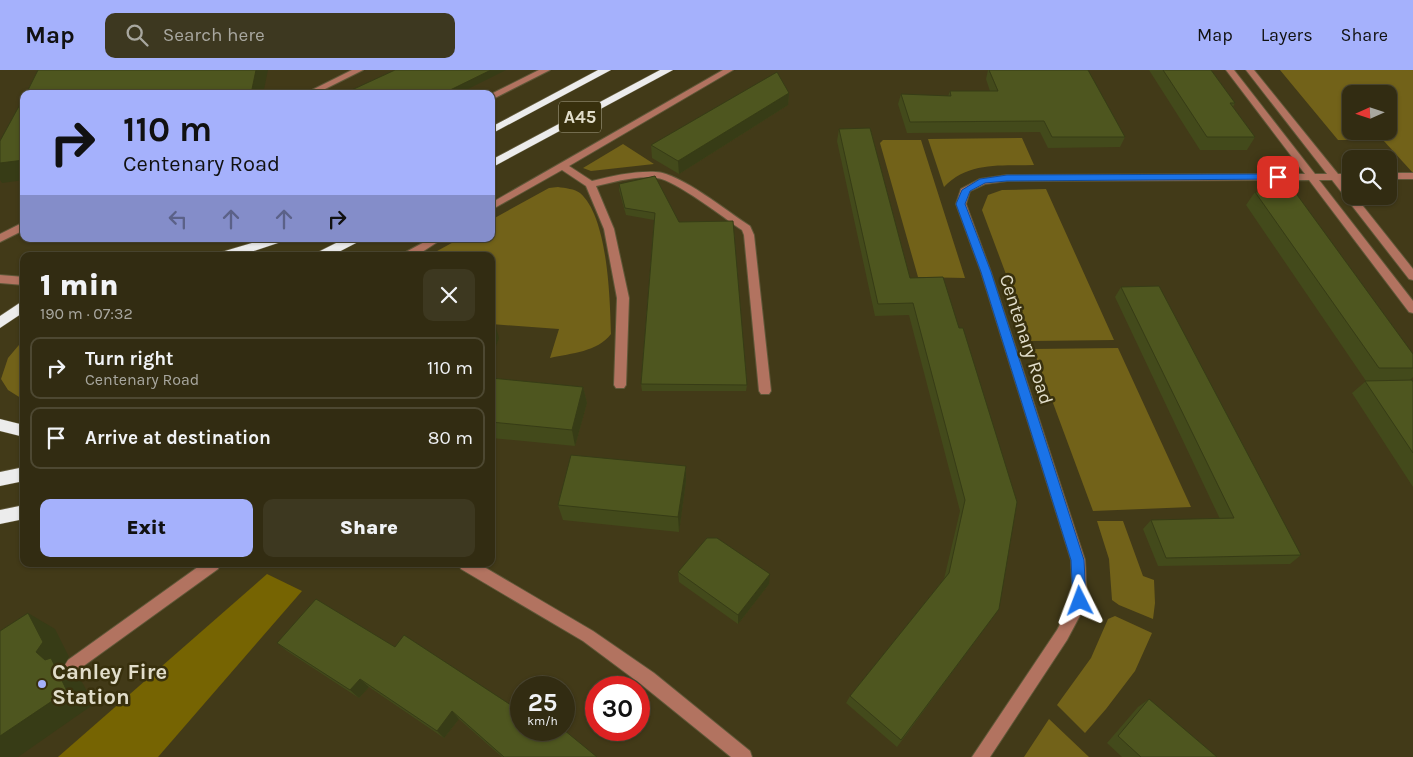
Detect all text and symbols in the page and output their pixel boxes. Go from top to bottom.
search box [105,13,455,58]
text: Map [25,21,75,49]
icon: search [123,21,151,49]
text: Search here [163,24,265,46]
text: Map [1197,24,1233,46]
text: Layers [1261,24,1313,46]
text: Share [1341,24,1388,46]
north arrow [1342,85,1398,140]
map controls [1342,85,1397,205]
road number: A45 [559,102,601,132]
text: 110 m [123,109,212,150]
icon: right [40,110,105,175]
button: search [1342,150,1397,205]
text: Centenary Road [123,151,280,177]
pin [1257,156,1299,198]
icon: arrive [1264,163,1292,191]
icon: left [164,205,192,233]
icon: ahead [217,205,245,233]
icon: ahead [270,205,298,233]
icon: right [323,205,351,233]
text: 1 min [40,267,119,303]
button: close [423,269,475,321]
street label: Centenary Road [995,271,1057,407]
text: 190 m · 07:32 [40,304,133,323]
text: Turn right [85,348,174,370]
icon: right [42,354,70,382]
text: 110 m [427,357,473,379]
text: Centenary Road [85,370,199,389]
icon: arrive [42,424,70,452]
text: Arrive at destination [85,427,271,449]
text: 80 m [428,427,473,449]
button: Exit [40,499,253,557]
button: Share [263,499,475,557]
position arrow [1053,574,1105,626]
place label: Canley Fire Station [52,659,167,710]
speed limit sign: 30 [585,676,650,741]
marker: Canley Fire Station [36,678,48,690]
text: 25 [528,688,557,717]
text: km/h [527,714,558,728]

